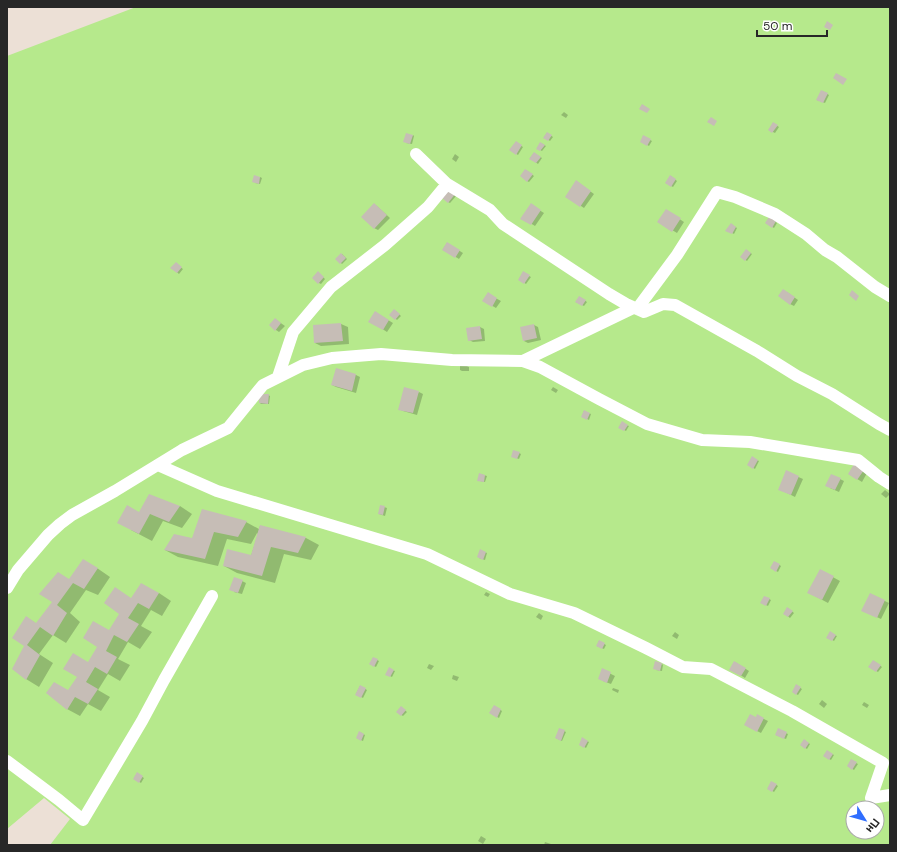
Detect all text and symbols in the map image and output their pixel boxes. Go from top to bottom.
scale bar [757,12,827,38]
text: 50 m [763,18,792,34]
north arrow [845,800,885,840]
text: Пн [863,816,883,836]

